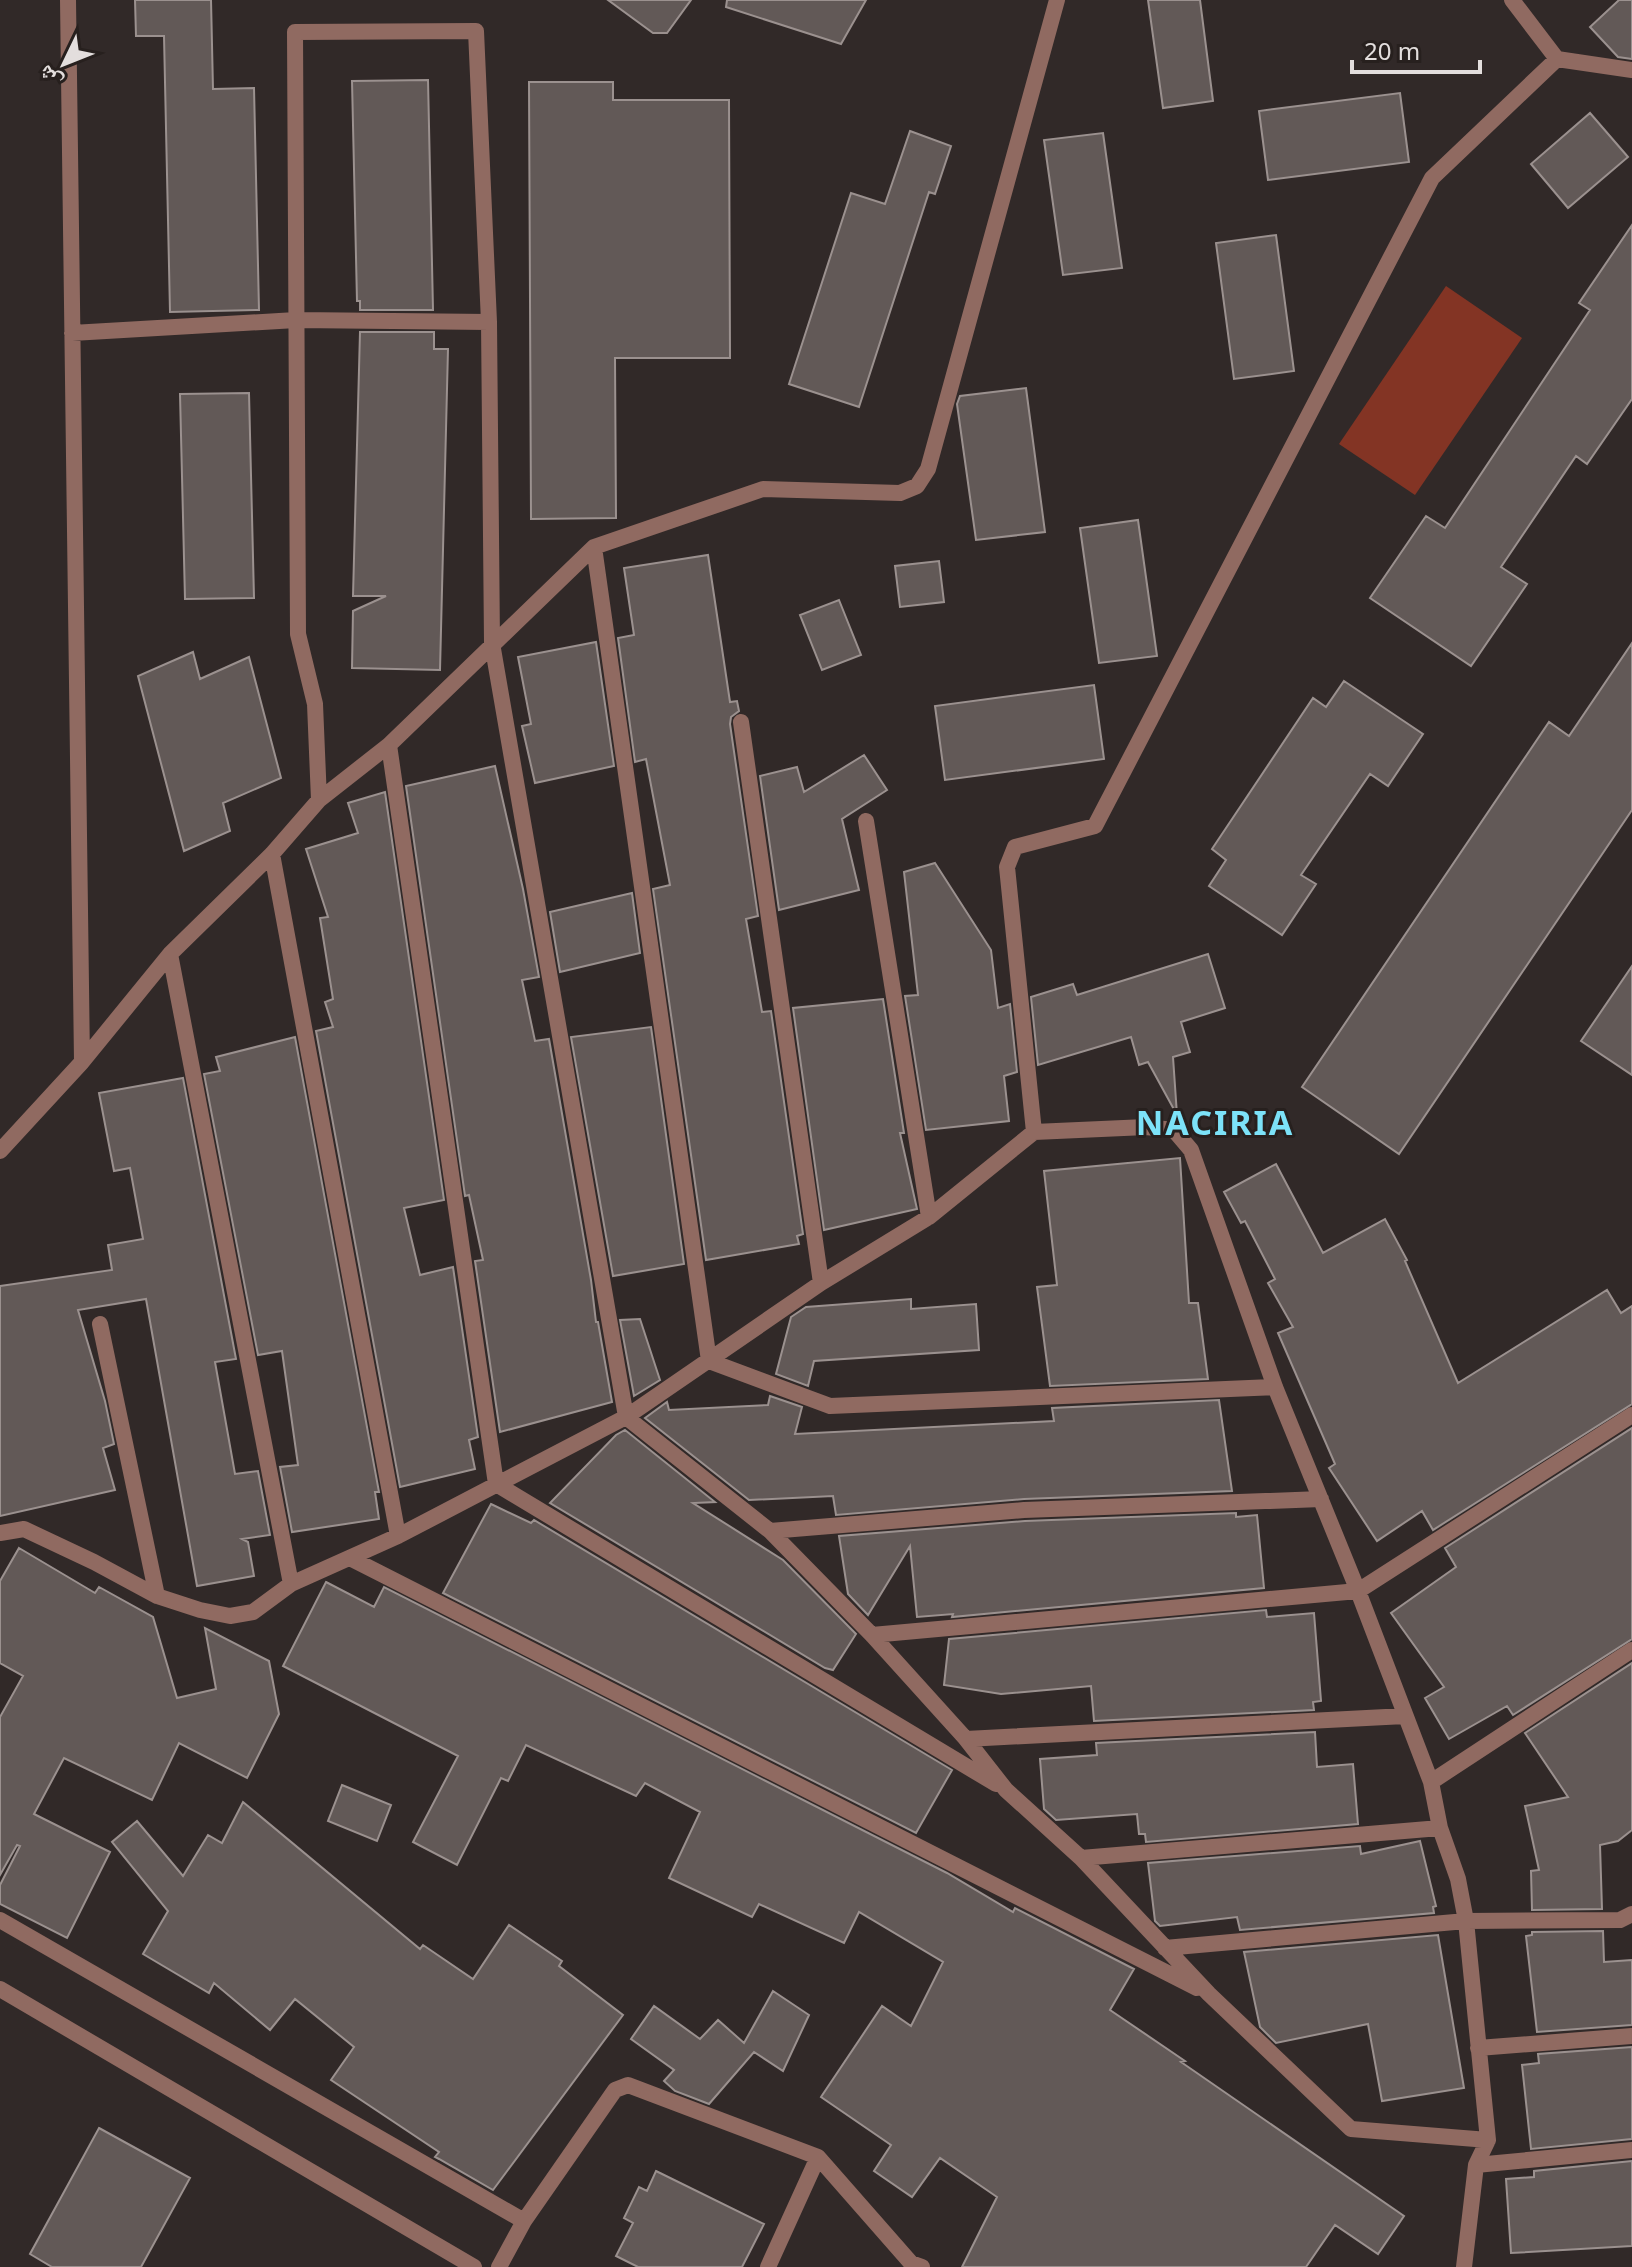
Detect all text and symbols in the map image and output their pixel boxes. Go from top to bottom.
north arrow [24,24,104,104]
scale bar [1352,24,1480,74]
text: 20 m [1364,34,1420,67]
text: ش [30,60,68,97]
district label: NACIRIA [1136,1099,1294,1145]

